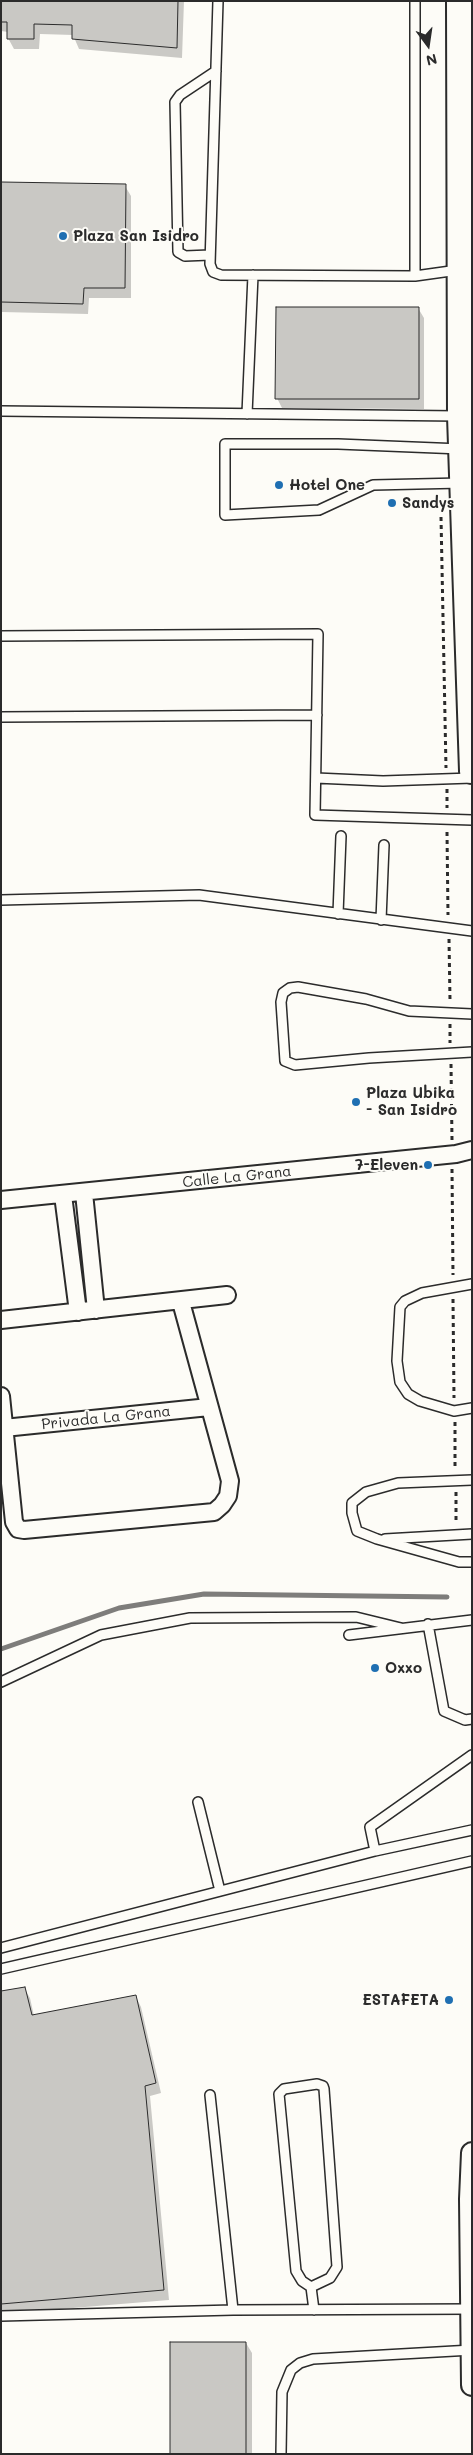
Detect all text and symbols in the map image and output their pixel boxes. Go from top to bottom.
north arrow [403,20,453,70]
text: N [424,50,439,71]
place label: Plaza San Isidro [73,227,199,245]
marker: Plaza San Isidro [57,230,69,242]
place label: Hotel One [289,476,365,494]
marker: Hotel One [273,479,285,491]
place label: Sandys [402,494,454,512]
marker: Sandys [386,497,398,509]
place label: Plaza Ubika - San Isidro [366,1084,457,1119]
marker: Plaza Ubika - San Isidro [350,1096,362,1108]
place label: 7-Eleven [355,1156,418,1174]
marker: 7-Eleven [422,1159,434,1171]
street label: Calle La Grana [182,1162,292,1192]
street label: Privada La Grana [40,1402,172,1434]
place label: Oxxo [385,1659,422,1677]
marker: Oxxo [369,1662,381,1674]
place label: ESTAFETA [362,1991,439,2009]
marker: ESTAFETA [443,1994,455,2006]

